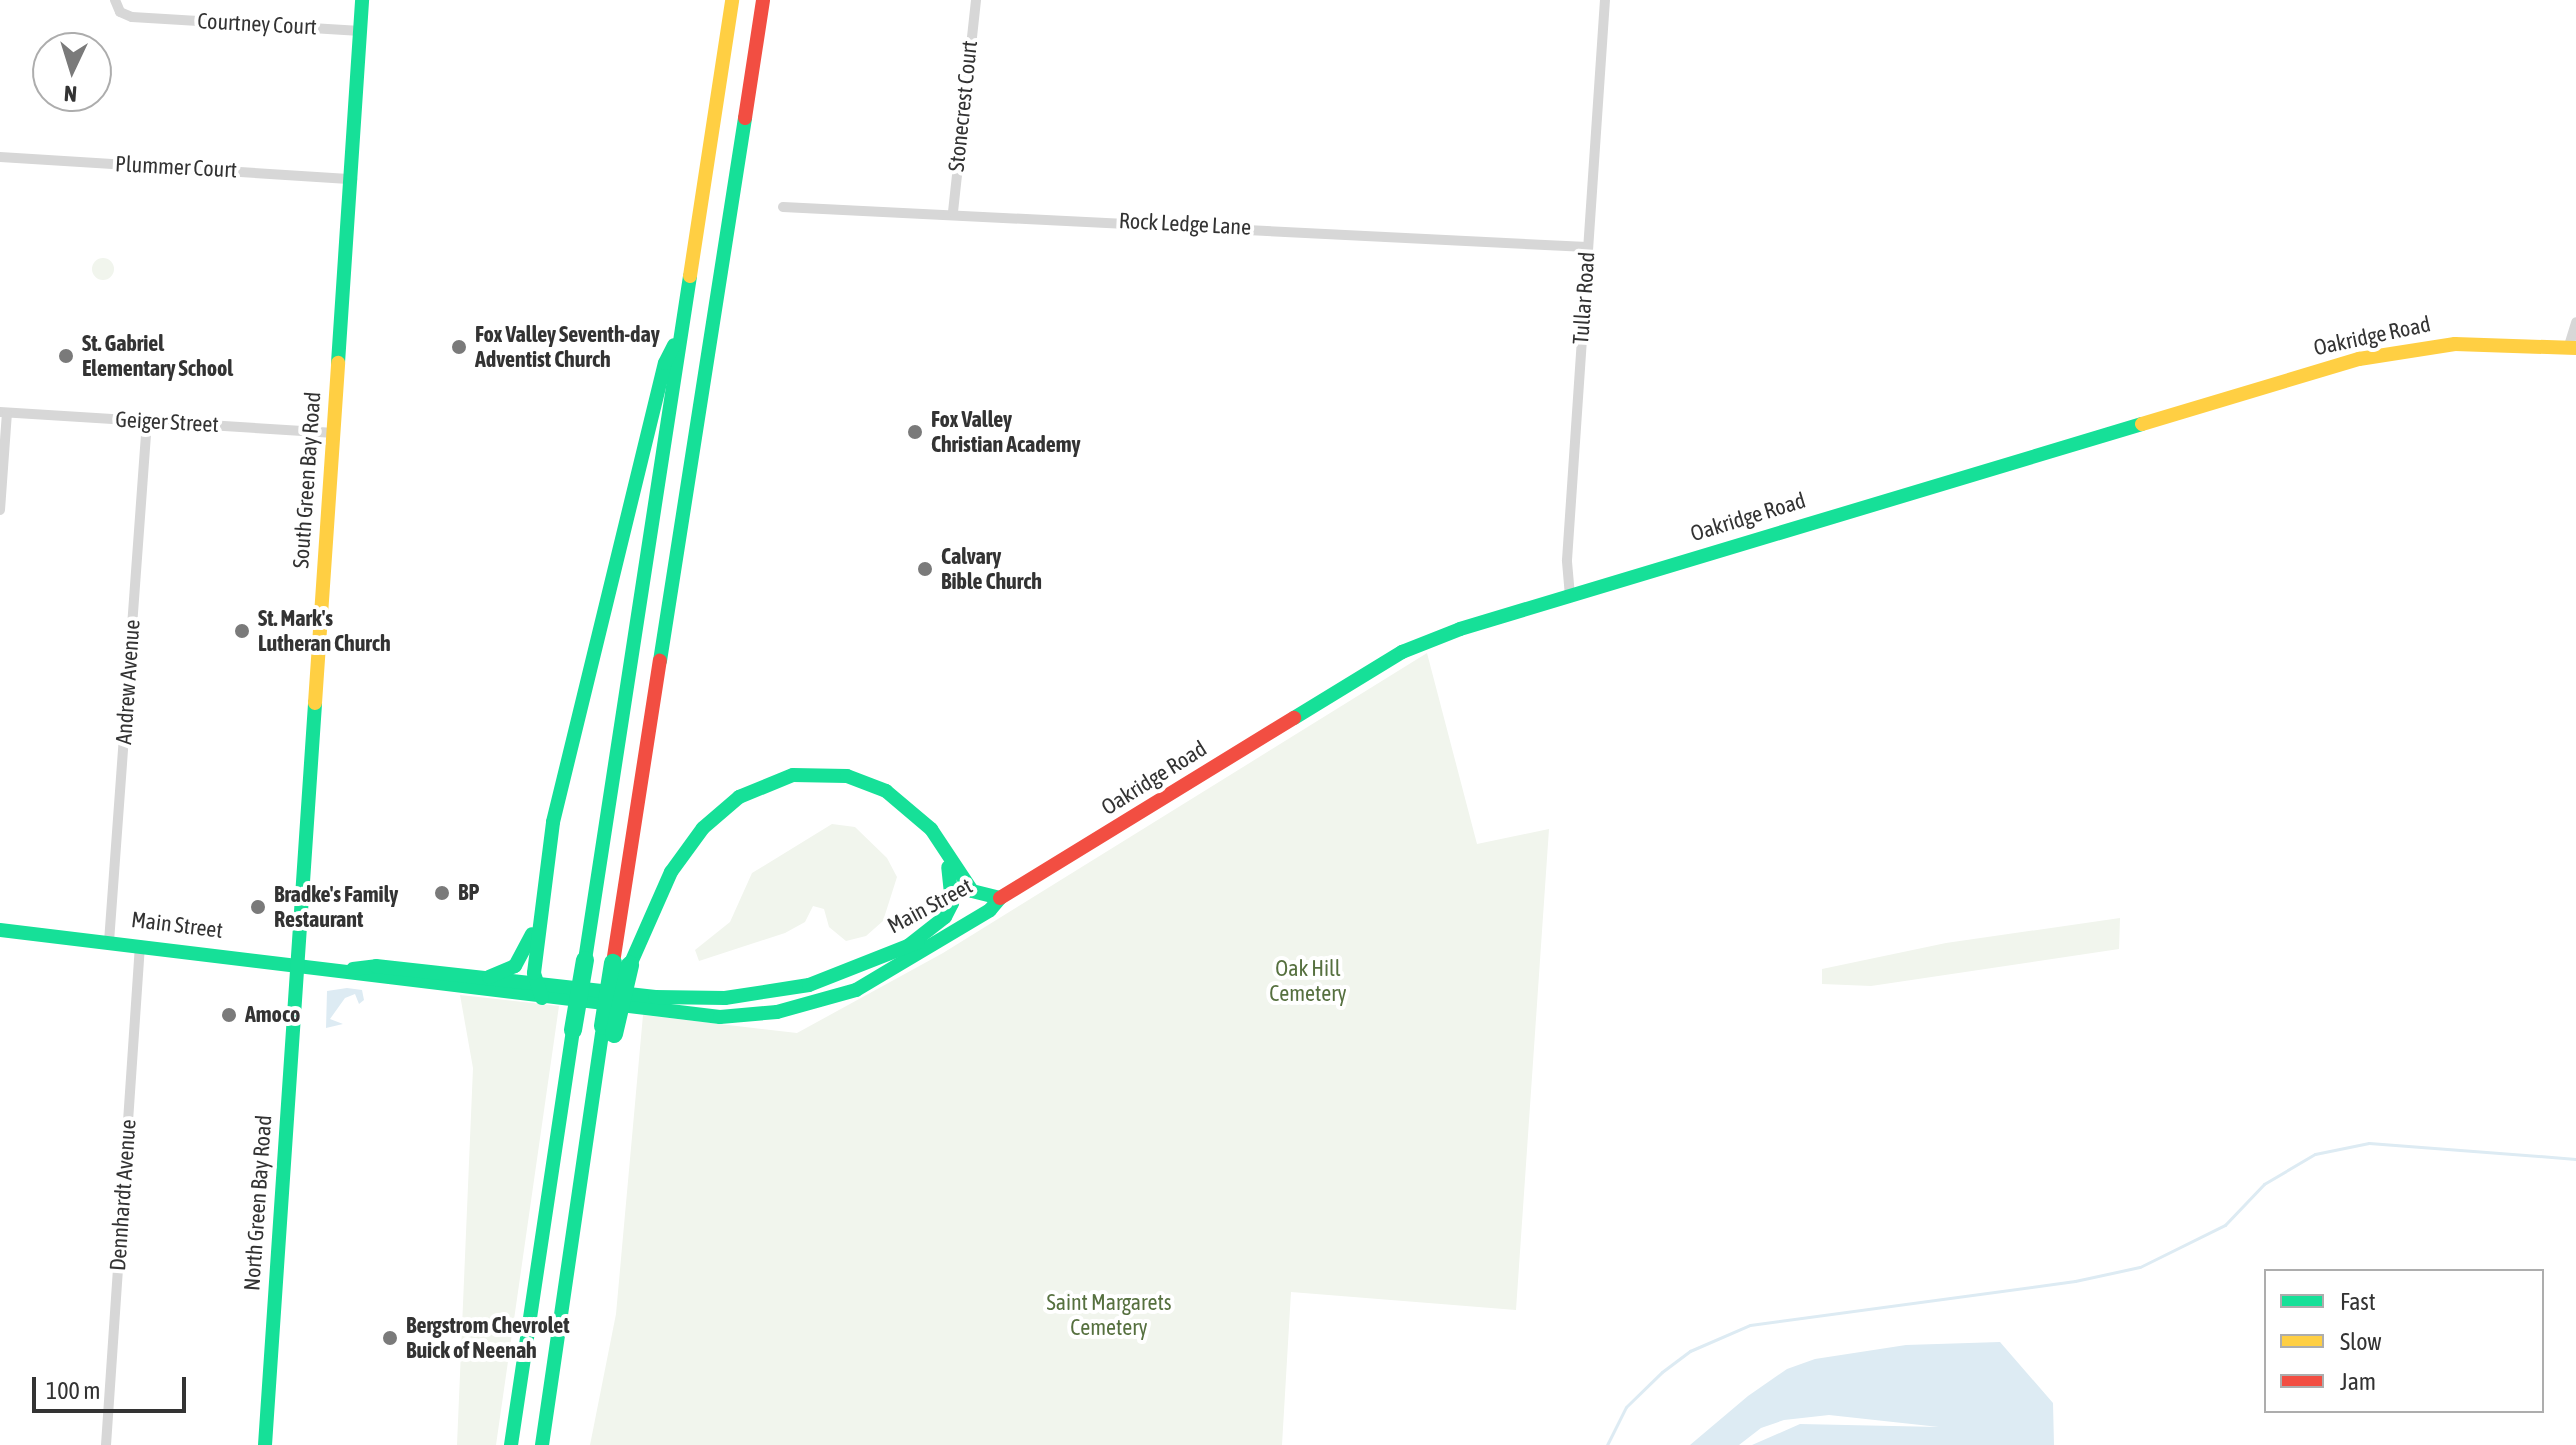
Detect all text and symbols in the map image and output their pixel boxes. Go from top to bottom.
street label: Courtney Court [197,8,317,40]
north arrow [32,32,112,112]
street label: Stonecrest Court [943,39,983,173]
text: N [63,81,78,107]
street label: Plummer Court [114,151,238,183]
street label: Rock Ledge Lane [1118,207,1252,241]
street label: Tullar Road [1568,251,1600,345]
street label: Oakridge Road [2311,311,2433,361]
place label: Fox Valley Seventh-day Adventist Church [475,321,660,372]
place label: St. Gabriel Elementary School [82,330,233,382]
marker: Fox Valley Seventh-day Adventist Church [450,338,468,356]
marker: St. Gabriel Elementary School [57,347,75,365]
street label: South Green Bay Road [288,391,326,569]
street label: Geiger Street [115,406,219,438]
place label: Fox Valley Christian Academy [931,406,1081,458]
marker: Fox Valley Christian Academy [906,423,924,441]
street label: Oakridge Road [1687,487,1809,547]
place label: Calvary Bible Church [941,543,1042,594]
marker: Calvary Bible Church [916,560,934,578]
place label: St. Mark's Lutheran Church [258,605,391,656]
street label: Andrew Avenue [110,619,146,745]
marker: St. Mark's Lutheran Church [233,622,251,640]
street label: Oakridge Road [1097,735,1211,821]
street label: Main Street [883,873,977,939]
place label: BP [458,880,479,906]
place label: Bradke's Family Restaurant [274,881,398,932]
marker: BP [433,884,451,902]
marker: Bradke's Family Restaurant [249,898,267,916]
street label: Main Street [130,906,224,944]
park label: Oak Hill Cemetery [1269,955,1347,1006]
place label: Amoco [245,1002,300,1028]
marker: Amoco [220,1006,238,1024]
street label: North Green Bay Road [239,1114,277,1292]
street label: Dennhardt Avenue [105,1118,141,1272]
legend [2264,1269,2544,1413]
text: Fast [2340,1288,2376,1315]
park label: Saint Margarets Cemetery [1046,1289,1172,1340]
place label: Bergstrom Chevrolet Buick of Neenah [406,1312,570,1364]
text: Slow [2340,1328,2382,1355]
marker: Bergstrom Chevrolet Buick of Neenah [381,1329,399,1347]
scale bar [36,1361,190,1411]
text: Jam [2340,1368,2376,1395]
text: 100 m [46,1377,100,1404]

